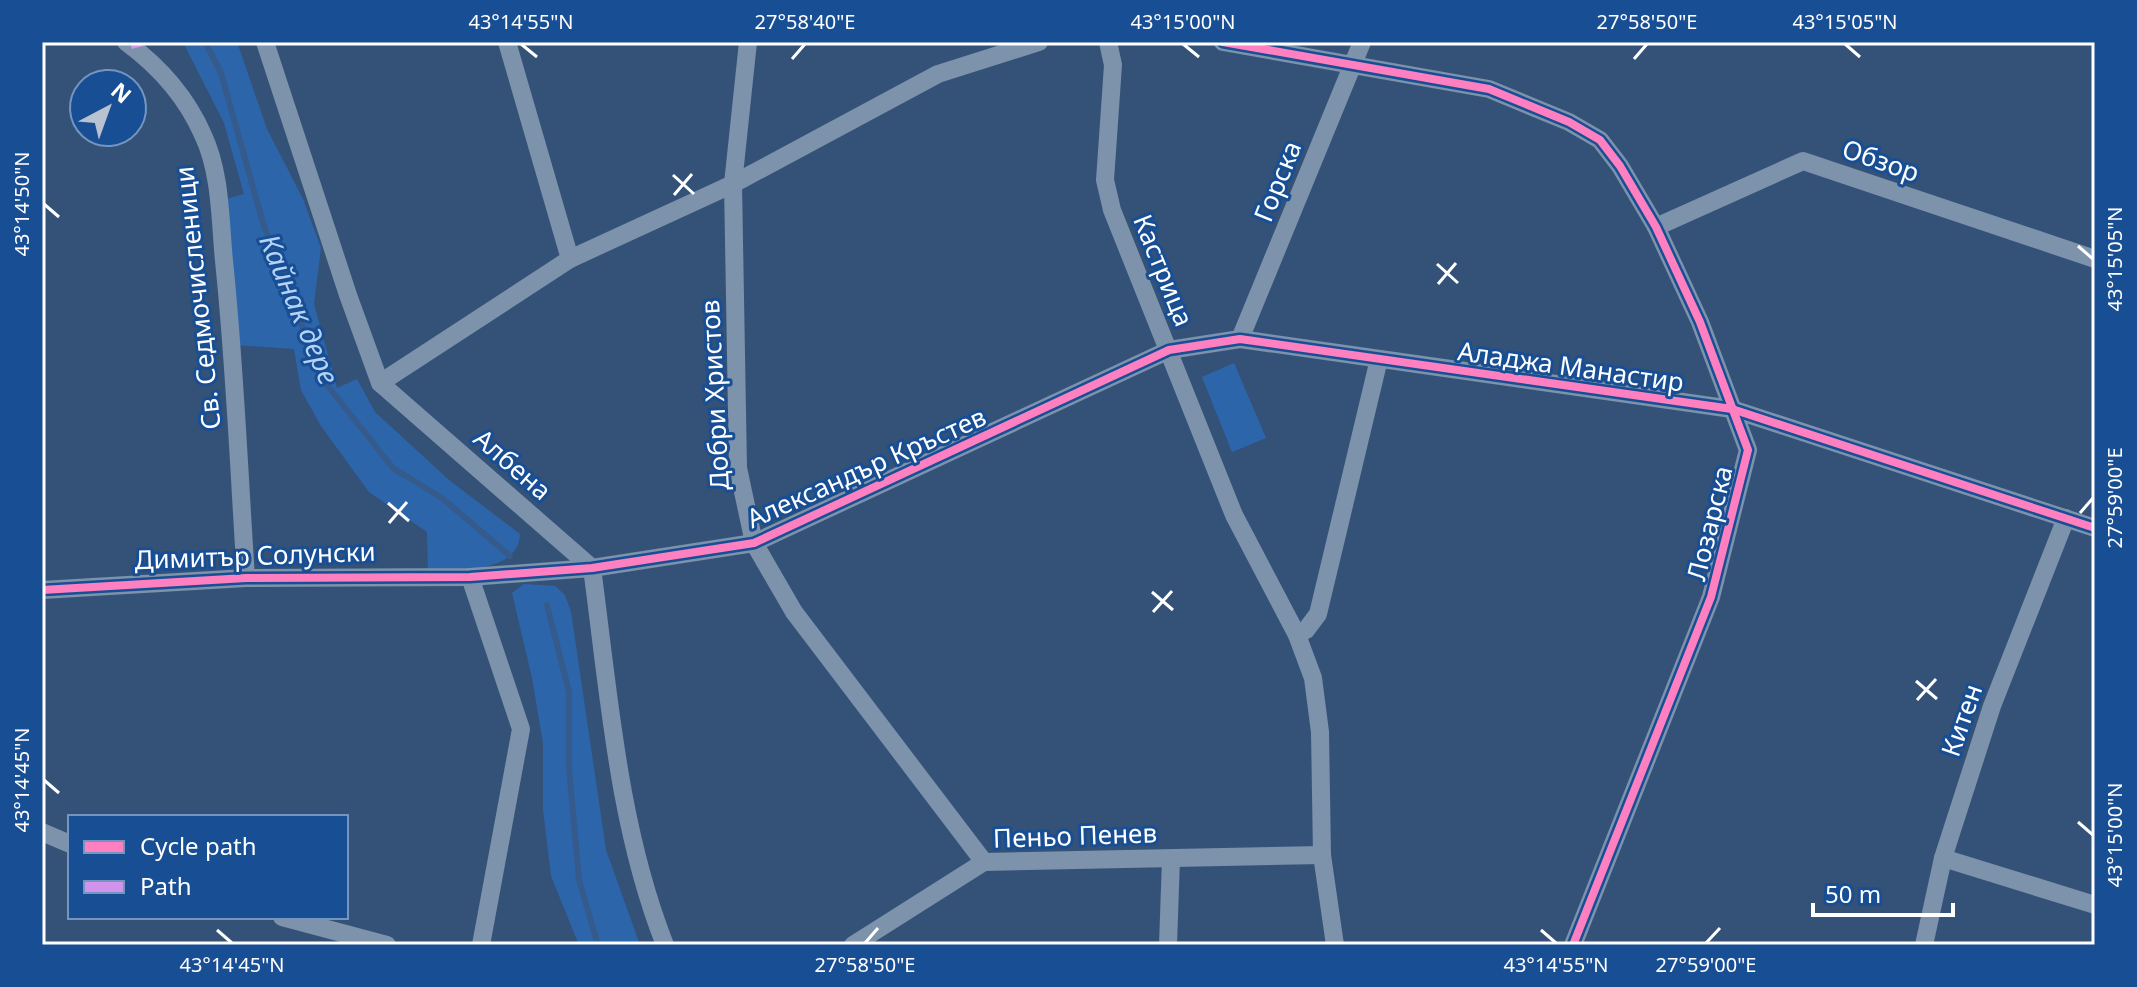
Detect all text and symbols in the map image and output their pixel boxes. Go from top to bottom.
text: 43°14'55"N [468,8,574,35]
text: 27°58'40"E [755,8,855,35]
text: 43°15'00"N [1130,8,1236,35]
text: 27°58'50"E [1597,8,1697,35]
text: 43°15'05"N [1792,8,1898,35]
north arrow [68,68,148,148]
text: N [105,75,138,109]
street label: Обзор [1838,130,1924,190]
street label: Горска [1245,135,1309,227]
text: 43°14'50"N [8,151,35,257]
street label: Св. Седмочисленици [165,164,229,432]
text: 43°15'05"N [2101,206,2128,312]
street label: Кастрица [1125,209,1203,331]
water label: Кайнак дере [251,228,349,390]
street label: Добри Христов [691,299,737,491]
street label: Аладжа Манастир [1456,332,1686,400]
street label: Александър Кръстев [741,398,991,536]
street label: Албена [466,420,560,508]
text: 27°59'00"E [2101,448,2128,548]
street label: Лозарска [1677,462,1741,584]
street label: Димитър Солунски [134,533,376,577]
street label: Китен [1932,679,1990,761]
text: 43°14'45"N [8,727,35,833]
text: 43°15'00"N [2101,782,2128,888]
street label: Пеньо Пенев [992,814,1158,856]
legend [68,815,348,919]
text: Cycle path [140,829,257,862]
scale bar [1813,867,1953,917]
text: Path [140,869,191,902]
text: 50 m [1825,877,1881,910]
text: 43°14'45"N [179,951,285,978]
text: 27°58'50"E [815,951,915,978]
text: 43°14'55"N [1503,951,1609,978]
text: 27°59'00"E [1656,951,1756,978]

